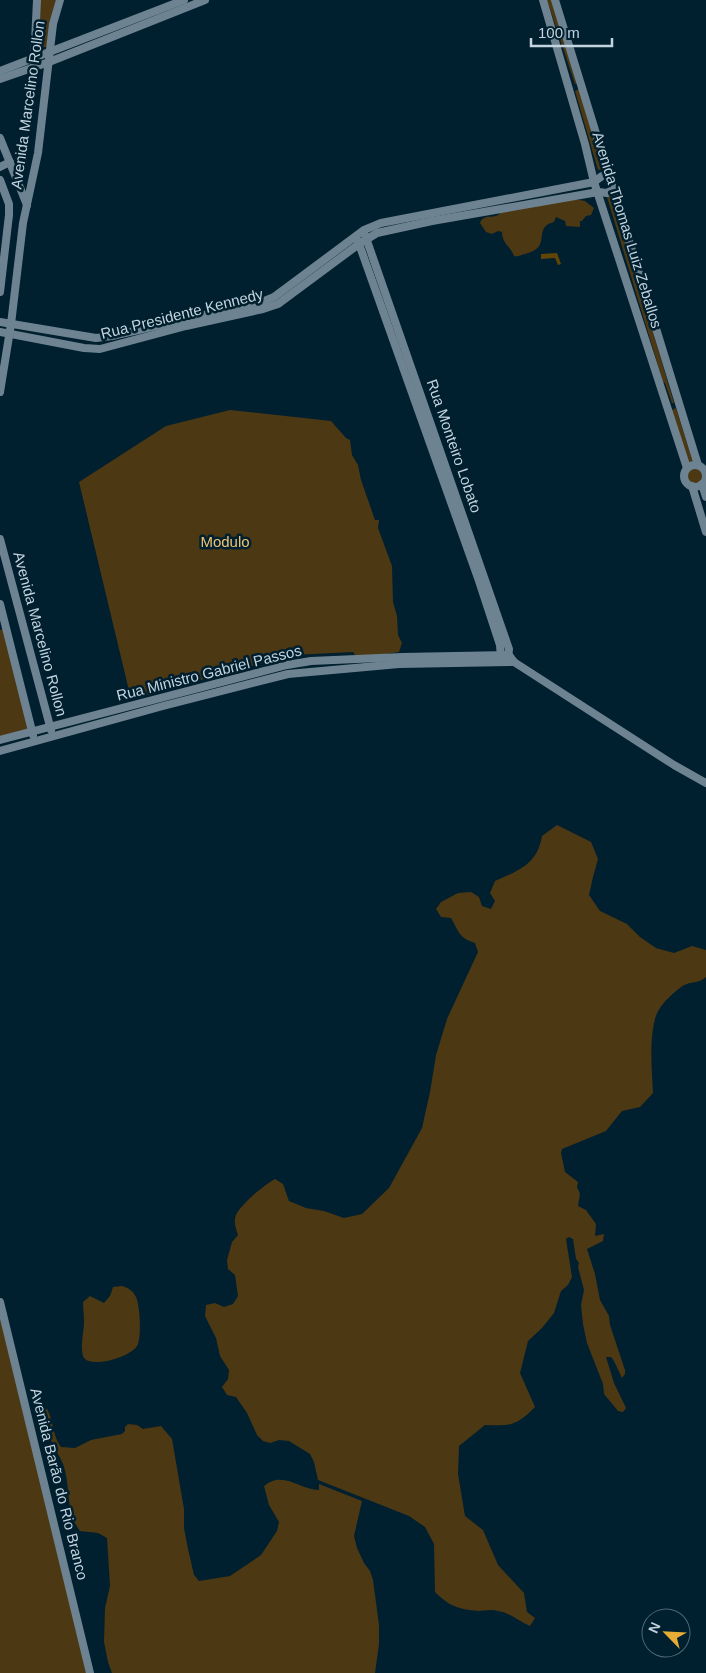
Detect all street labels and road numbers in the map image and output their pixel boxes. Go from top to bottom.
street label: Avenida Marcelino Rollon [7,20,48,190]
street label: Avenida Thomas Luiz Zeballos [589,130,666,330]
street label: Rua Presidente Kennedy [99,285,265,342]
street label: Rua Monteiro Lobato [424,377,485,515]
street label: Avenida Marcelino Rollon [10,550,71,718]
street label: Rua Ministro Gabriel Passos [115,641,303,704]
street label: Avenida Barão do Rio Branco [27,1386,92,1582]

